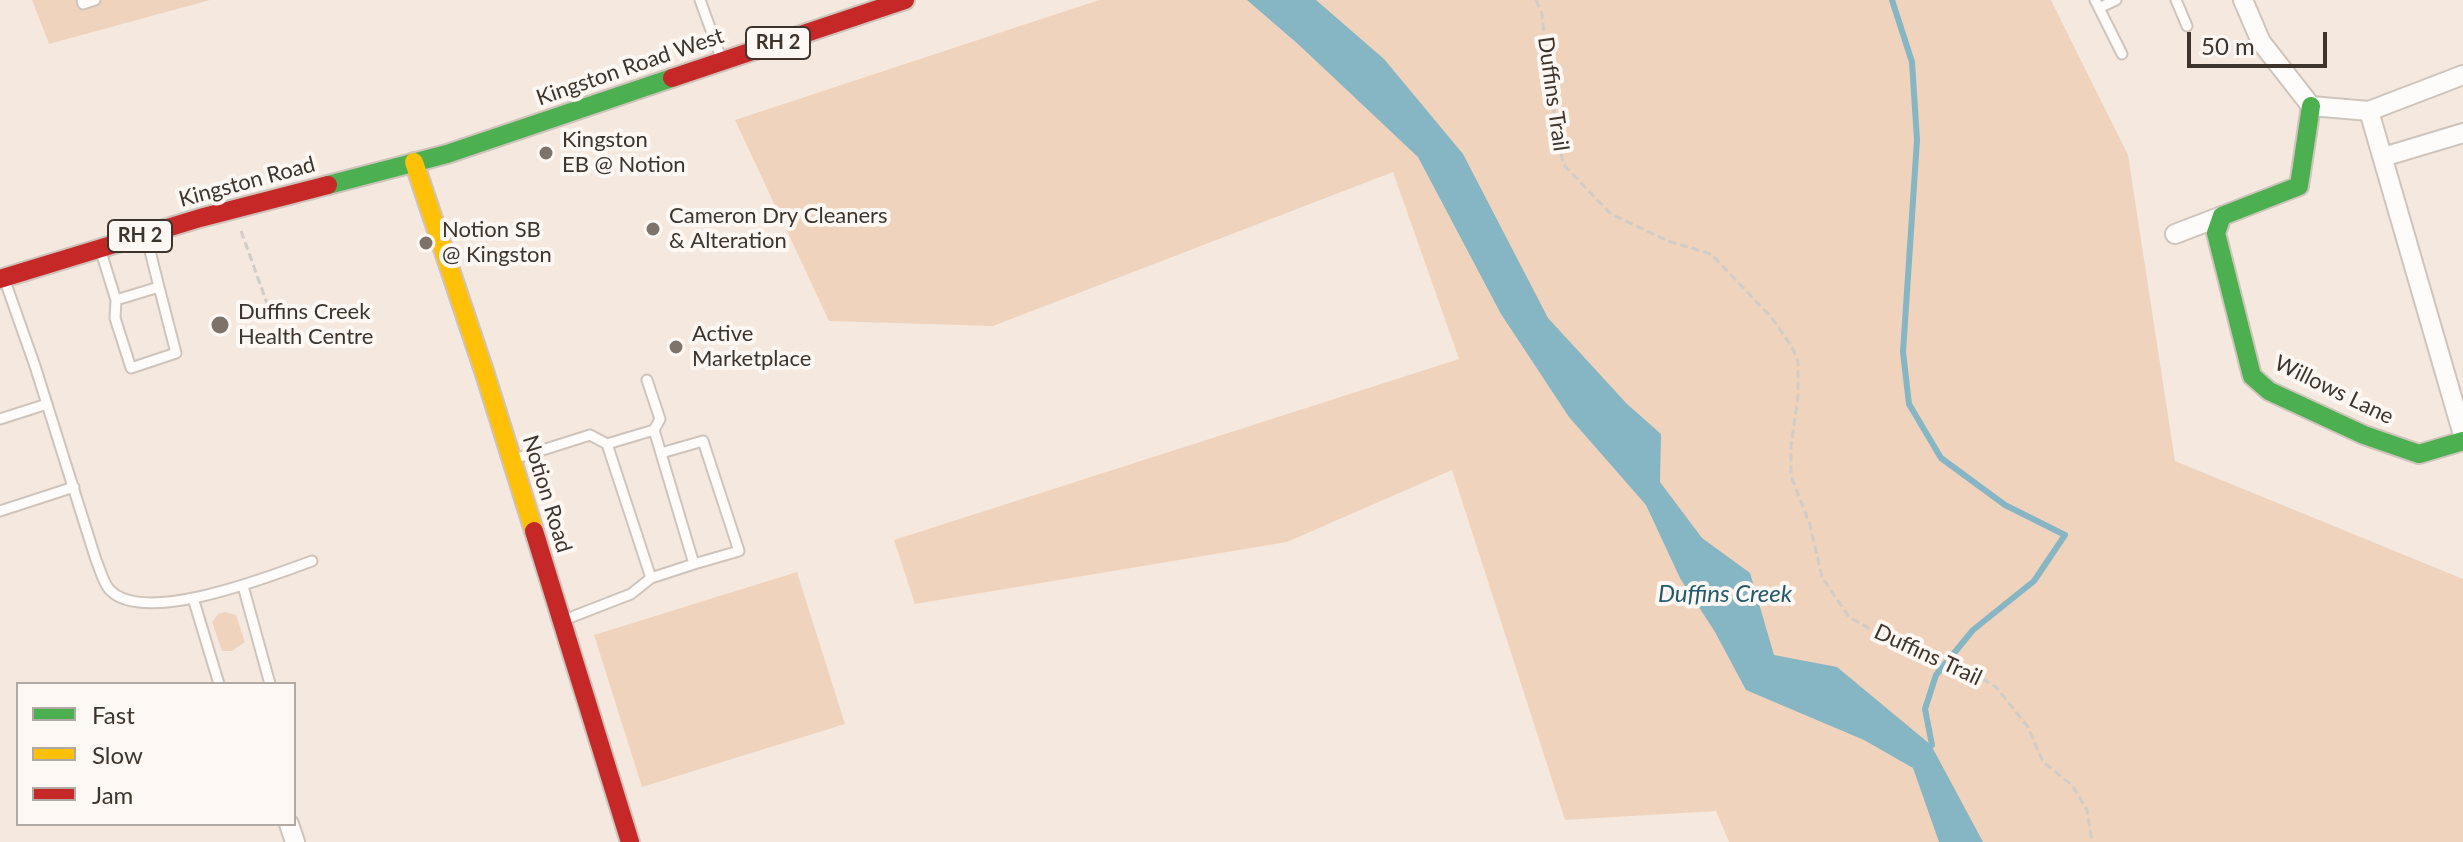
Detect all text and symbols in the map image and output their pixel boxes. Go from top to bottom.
scale bar [2191,16,2331,66]
street label: Kingston Road West [533,23,727,111]
road number: RH 2 [746,27,810,59]
text: 50 m [2201,31,2255,60]
street label: Duffins Trail [1532,35,1574,153]
place label: Kingston EB @ Notion [562,127,686,178]
marker: Kingston EB @ Notion [537,144,555,162]
street label: Kingston Road [176,151,318,213]
place label: Cameron Dry Cleaners & Alteration [669,203,888,254]
place label: Notion SB @ Kingston [442,217,552,268]
road number: RH 2 [108,220,172,252]
marker: Cameron Dry Cleaners & Alteration [644,220,662,238]
marker: Notion SB @ Kingston [417,234,435,252]
place label: Duffins Creek Health Centre [238,299,373,350]
marker: Duffins Creek Health Centre [209,314,231,336]
place label: Active Marketplace [692,321,811,372]
marker: Active Marketplace [667,338,685,356]
street label: Willows Lane [2270,350,2398,430]
street label: Notion Road [517,432,577,556]
water label: Duffins Creek [1658,580,1792,608]
street label: Duffins Trail [1870,619,1986,691]
legend [16,682,296,826]
text: Fast [92,700,135,729]
text: Slow [92,740,143,769]
text: Jam [92,780,133,809]

